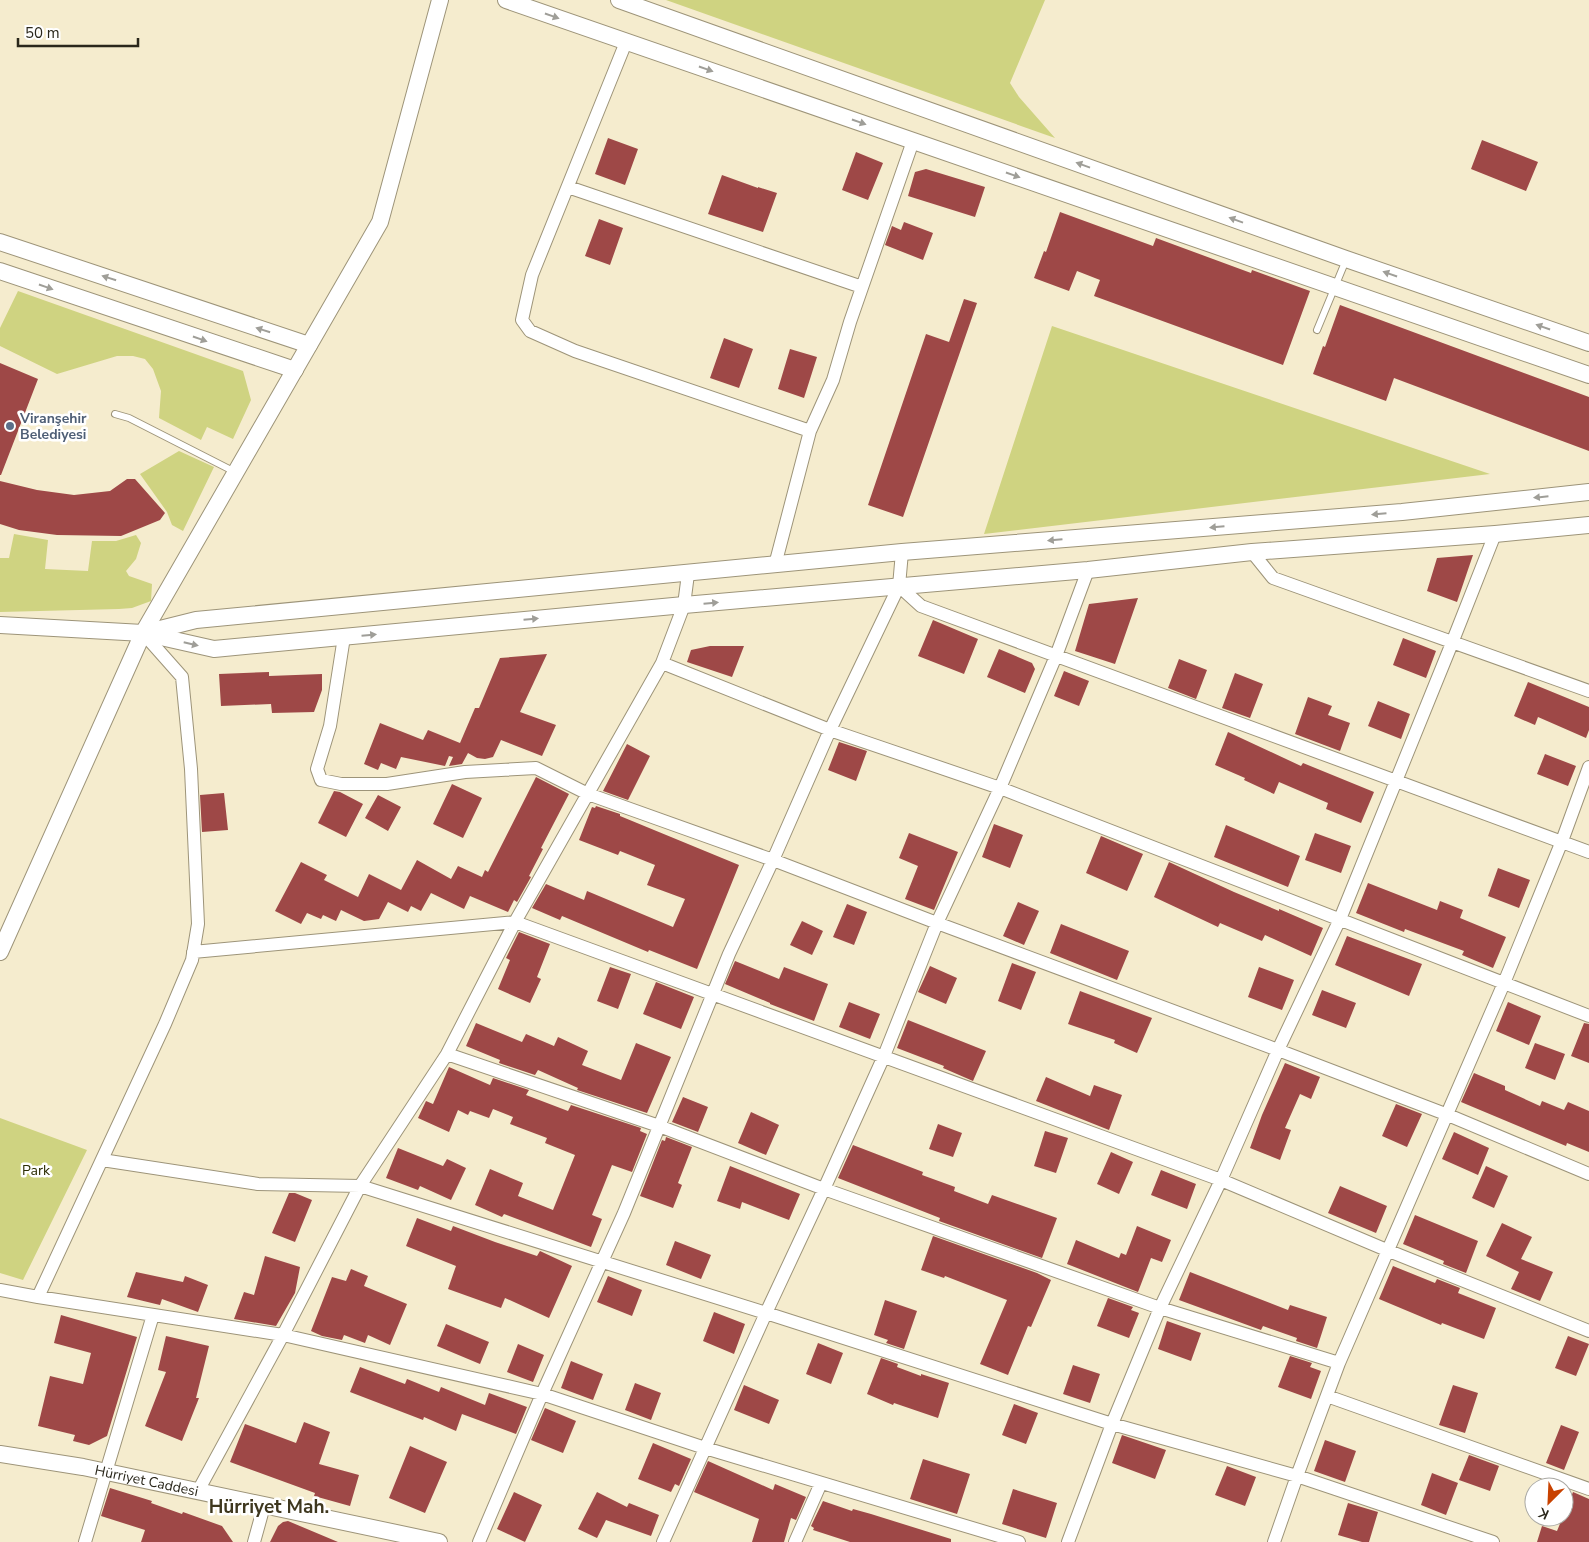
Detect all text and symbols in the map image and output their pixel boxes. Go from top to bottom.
one-way arrow [545,12,560,20]
scale bar [18,15,138,47]
text: 50 m [25,23,60,43]
one-way arrow [698,66,713,73]
one-way arrow [852,119,867,127]
one-way arrow [1075,161,1090,169]
one-way arrow [1006,172,1021,180]
one-way arrow [1229,215,1244,223]
one-way arrow [1382,270,1397,277]
one-way arrow [101,274,116,282]
one-way arrow [39,284,54,291]
one-way arrow [1535,323,1550,331]
one-way arrow [255,326,270,334]
one-way arrow [193,335,208,343]
place label: Viranşehir Belediyesi [19,409,87,444]
marker: Viranşehir Belediyesi [4,420,16,432]
one-way arrow [1532,493,1548,501]
one-way arrow [1371,510,1387,518]
one-way arrow [1209,523,1225,531]
one-way arrow [1047,536,1063,544]
one-way arrow [703,599,719,607]
one-way arrow [524,615,540,623]
one-way arrow [362,630,378,638]
one-way arrow [183,640,198,648]
park label: Park [22,1161,51,1180]
street label: Hürriyet Caddesi [93,1460,200,1501]
north arrow [1524,1477,1574,1527]
district label: Hürriyet Mah. [209,1494,329,1520]
text: K [1535,1503,1552,1524]

